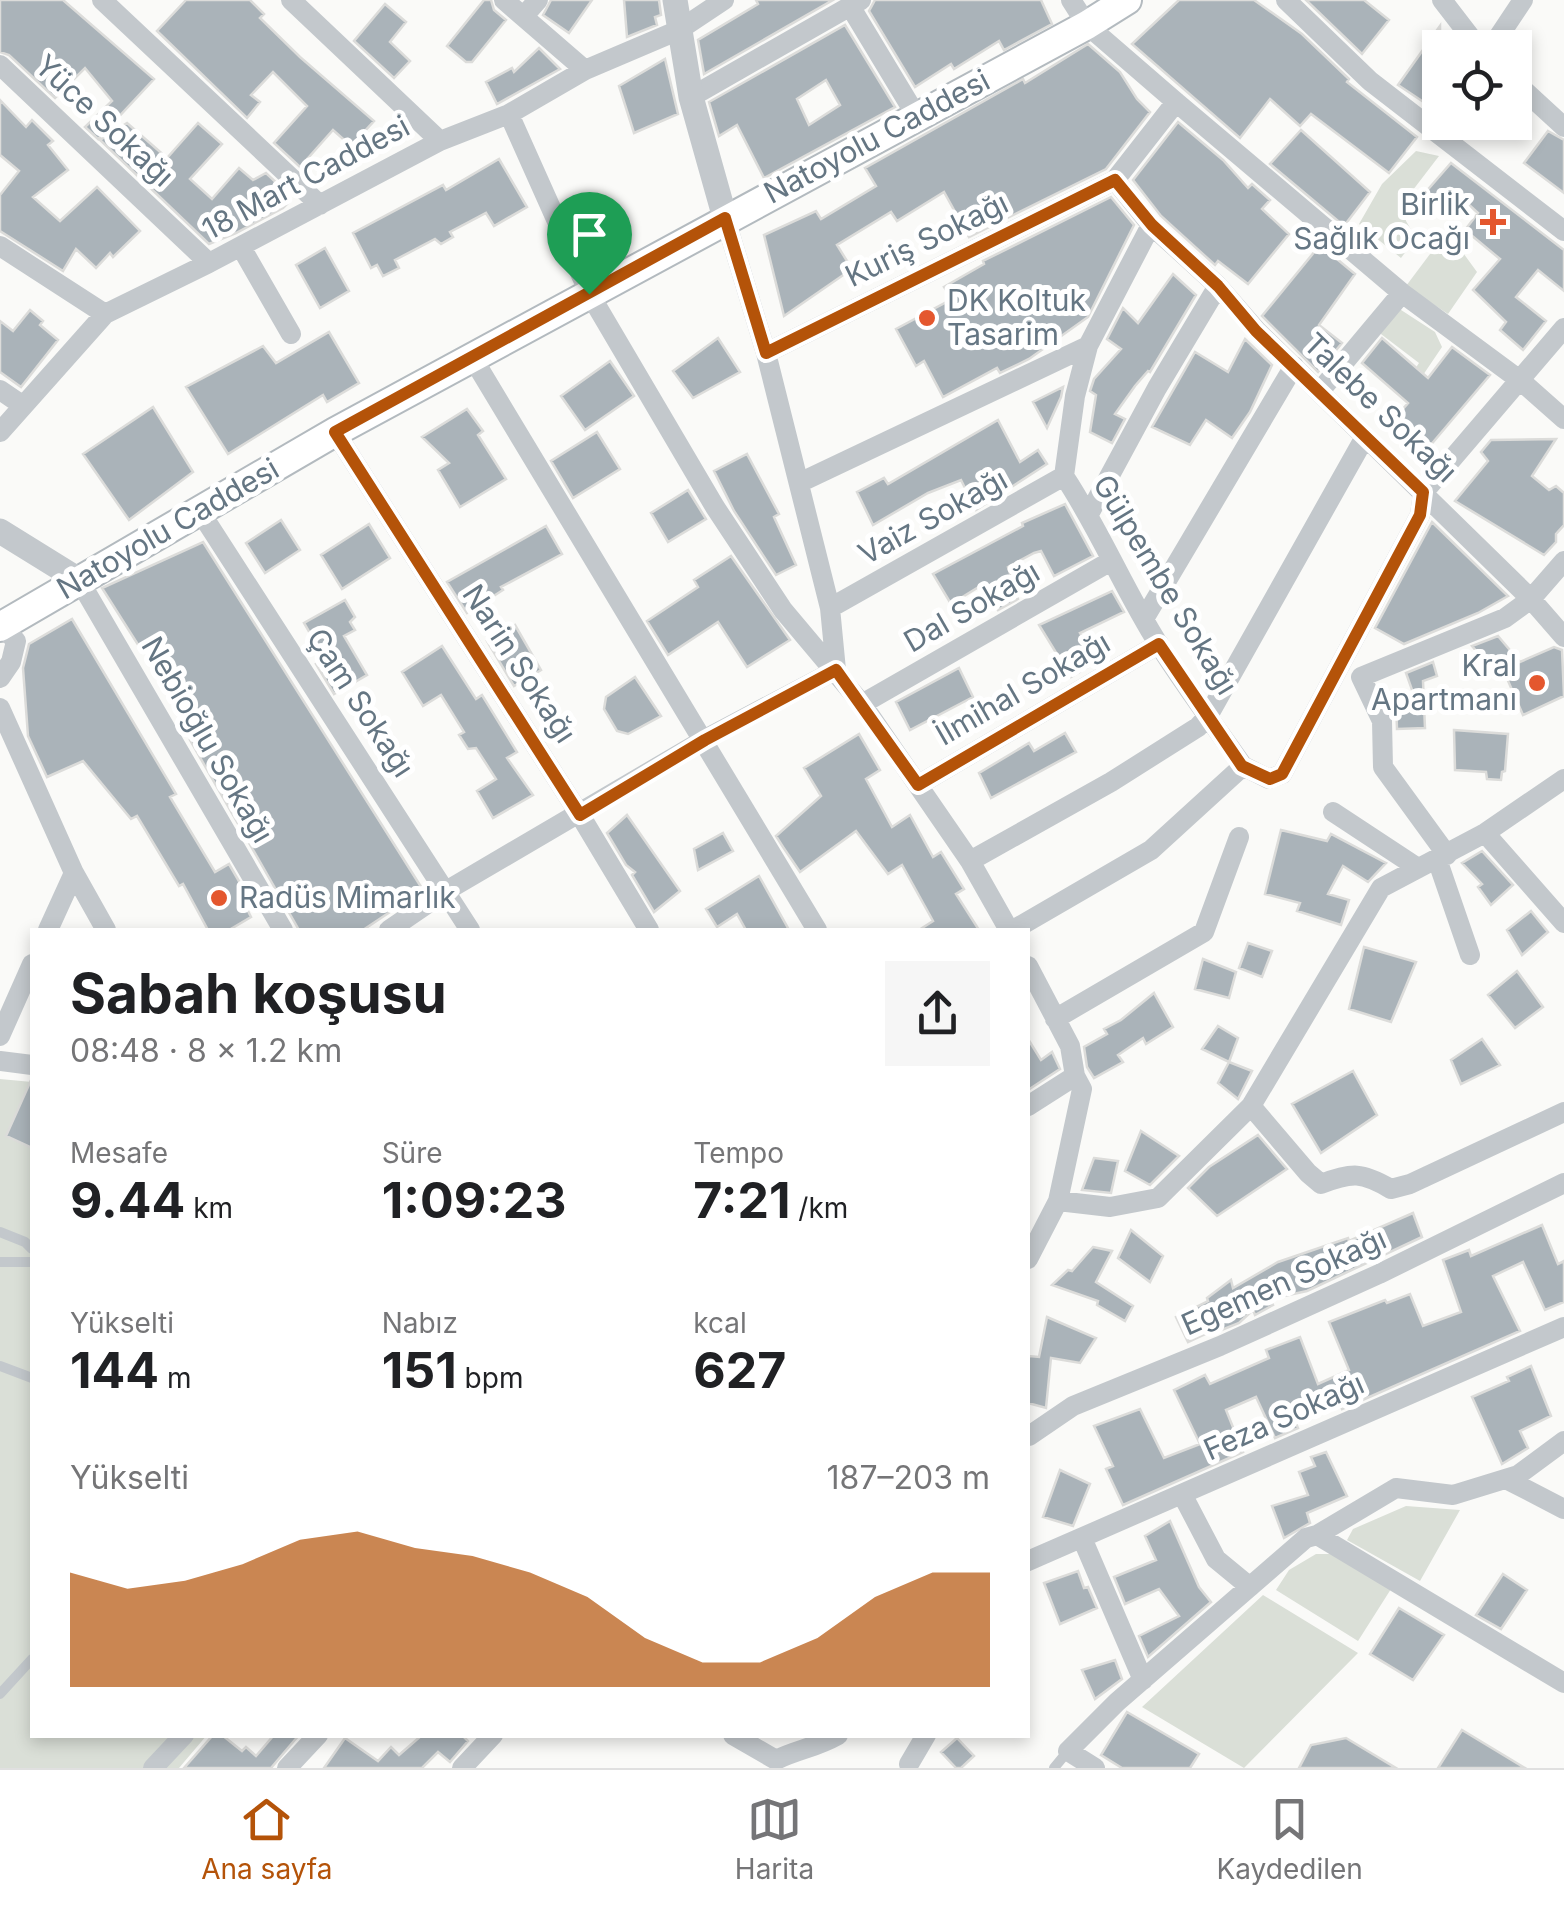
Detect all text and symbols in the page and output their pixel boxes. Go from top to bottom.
map controls [1422,30,1532,140]
button: locate [1422,30,1532,140]
street label: Yüce Sokağı [28,47,181,194]
street label: Natoyolu Caddesi [758,61,995,211]
street label: 18 Mart Caddesi [196,107,415,247]
street label: Kuriş Sokağı [839,184,1014,294]
place label: Birlik Sağlık Ocağı [1293,186,1471,256]
pin [547,192,632,295]
icon: arrive [562,207,617,262]
marker: Birlik Sağlık Ocağı [1480,209,1506,235]
place label: DK Koltuk Tasarim [947,282,1086,352]
marker: DK Koltuk Tasarim [916,307,938,329]
street label: Talebe Sokağı [1297,325,1465,489]
street label: Natoyolu Caddesi [50,450,285,606]
street label: Vaiz Sokağı [852,461,1013,572]
street label: Gülpembe Sokağı [1086,468,1246,701]
street label: Dal Sokağı [897,553,1046,659]
street label: Narin Sokağı [455,578,584,749]
street label: Çam Sokağı [300,621,422,783]
street label: İlmihal Sokağı [929,624,1116,753]
street label: Nebioğlu Sokağı [134,630,281,849]
place label: Kral Apartmanı [1371,647,1517,717]
marker: Kral Apartmanı [1526,672,1548,694]
place label: Radüs Mimarlık [239,879,456,915]
marker: Radüs Mimarlık [208,887,230,909]
text: Sabah koşusu [70,960,447,1026]
button: share [885,961,990,1066]
text: 08:48 · 8 × 1.2 km [70,1031,342,1070]
text: Mesafe [70,1136,168,1170]
text: Süre [382,1136,443,1170]
text: Tempo [693,1136,784,1170]
text: 9.44 [70,1170,185,1230]
text: 1:09:23 [382,1170,567,1230]
text: 7:21 [693,1170,790,1230]
text: km [185,1191,233,1225]
text: /km [790,1191,848,1225]
street label: Egemen Sokağı [1176,1220,1391,1342]
text: Yükselti [70,1306,174,1340]
text: Nabız [382,1306,458,1340]
text: kcal [693,1306,747,1340]
text: 144 [70,1340,159,1400]
text: 151 [382,1340,457,1400]
text: 627 [693,1340,786,1400]
text: m [159,1361,192,1395]
text: bpm [457,1361,523,1395]
street label: Feza Sokağı [1198,1365,1369,1467]
text: Yükselti [70,1458,189,1497]
text: 187–203 m [827,1458,990,1497]
tab: Ana sayfa [201,1792,333,1886]
tab: Harita [735,1792,814,1886]
tab: Kaydedilen [1216,1792,1363,1886]

